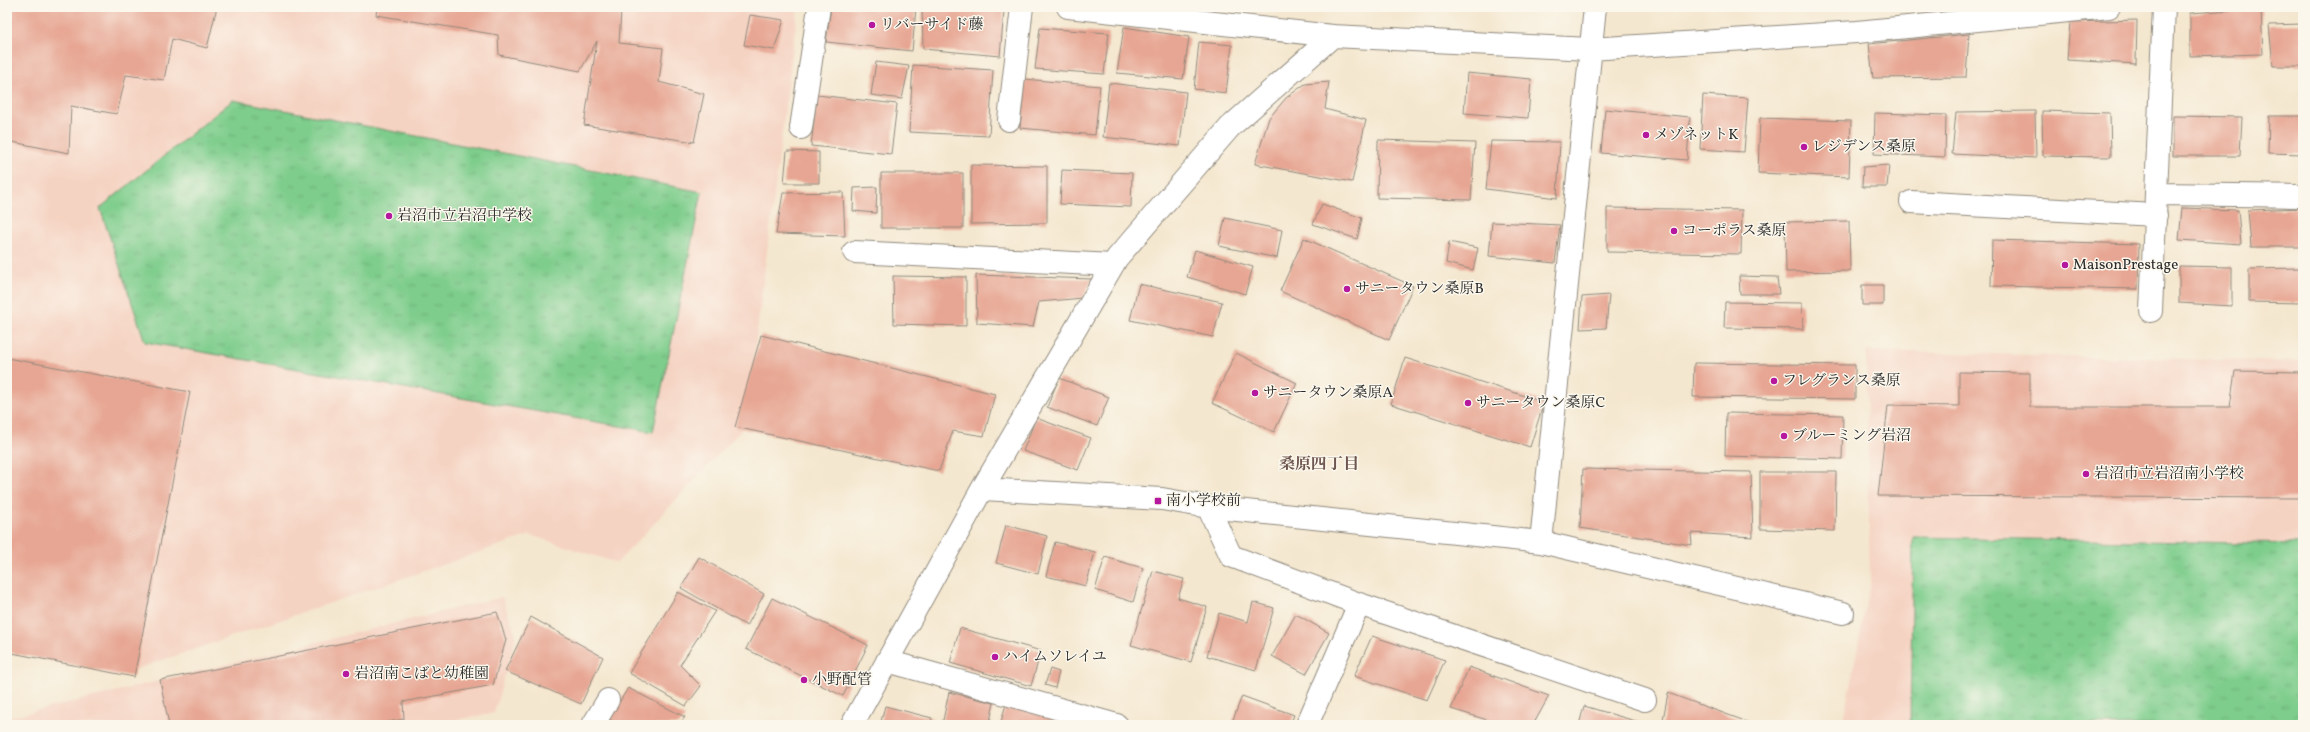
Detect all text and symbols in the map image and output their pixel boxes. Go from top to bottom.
place label: リバーサイド藤 [880,15,984,36]
marker: リバーサイド藤 [867,20,877,30]
place label: メゾネットK [1654,125,1738,146]
marker: メゾネットK [1641,130,1651,140]
place label: レジデンス桑原 [1812,137,1916,158]
marker: レジデンス桑原 [1799,142,1809,152]
place label: 岩沼市立岩沼中学校 [397,206,532,227]
marker: 岩沼市立岩沼中学校 [384,211,394,221]
place label: コーポラス桑原 [1682,221,1787,242]
marker: コーポラス桑原 [1669,226,1679,236]
place label: MaisonPrestage [2073,255,2178,276]
marker: MaisonPrestage [2060,260,2070,270]
place label: サニータウン桑原B [1355,279,1484,300]
marker: サニータウン桑原B [1342,284,1352,294]
place label: フレグランス桑原 [1782,371,1901,392]
marker: フレグランス桑原 [1769,376,1779,386]
place label: サニータウン桑原A [1263,383,1393,404]
marker: サニータウン桑原A [1250,388,1260,398]
place label: サニータウン桑原C [1476,393,1605,414]
marker: サニータウン桑原C [1463,398,1473,408]
place label: ブルーミング岩沼 [1792,426,1911,447]
marker: ブルーミング岩沼 [1779,431,1789,441]
district label: 桑原四丁目 [1279,454,1359,476]
place label: 岩沼市立岩沼南小学校 [2094,464,2244,485]
marker: 岩沼市立岩沼南小学校 [2081,469,2091,479]
place label: 南小学校前 [1166,491,1241,512]
marker: 南小学校前 [1153,496,1163,506]
place label: ハイムソレイユ [1003,647,1107,668]
marker: ハイムソレイユ [990,652,1000,662]
place label: 岩沼南こばと幼稚園 [354,664,489,685]
marker: 岩沼南こばと幼稚園 [341,669,351,679]
place label: 小野配管 [812,670,872,691]
marker: 小野配管 [799,675,809,685]

